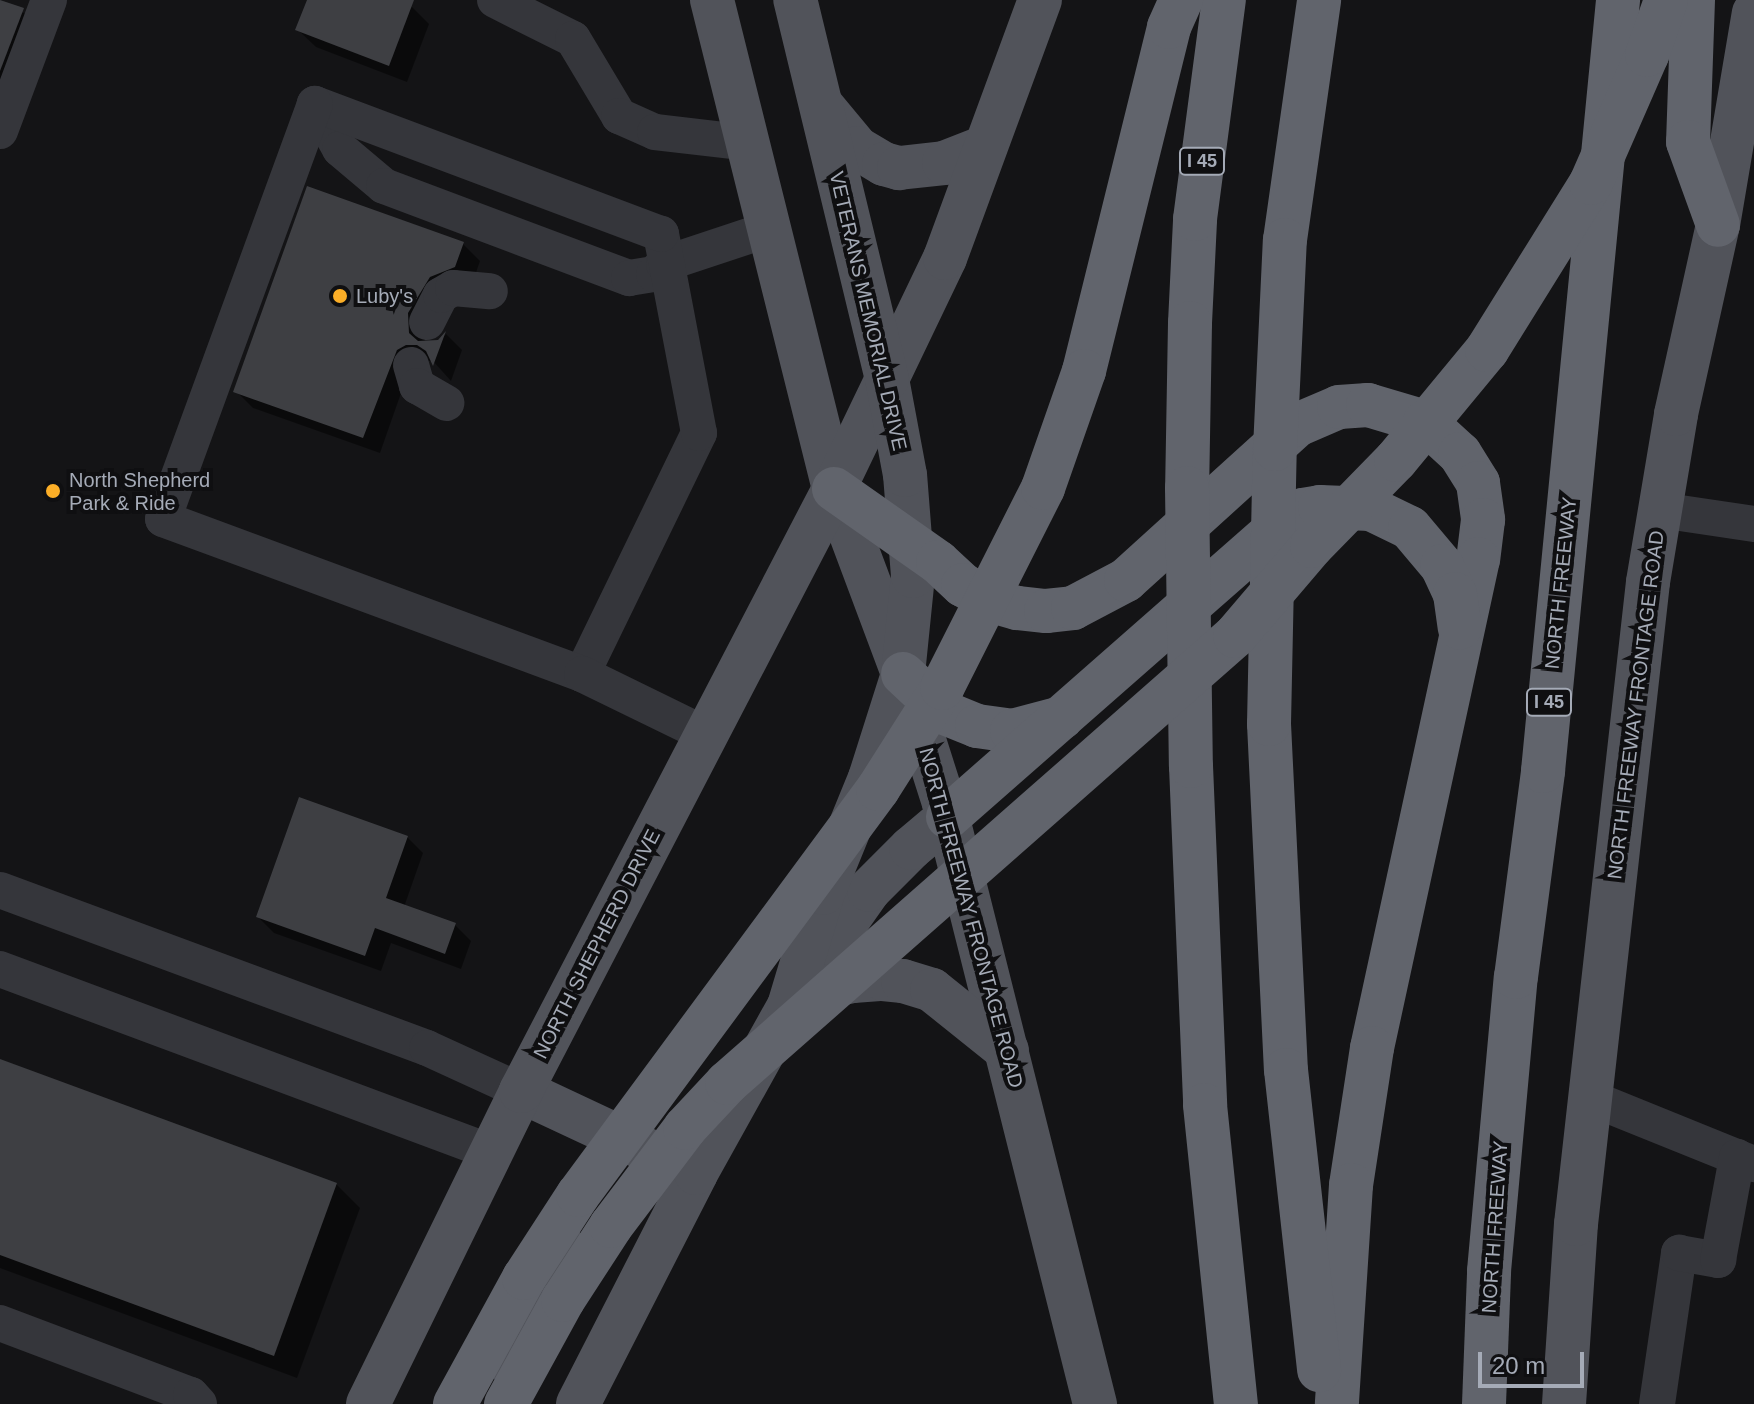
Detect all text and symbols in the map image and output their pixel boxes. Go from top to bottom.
road number: I 45 [1178,147,1226,175]
street label: VETERANS MEMORIAL DRIVE [824,169,912,453]
place label: Luby's [356,284,413,308]
marker: Luby's [331,287,349,305]
place label: North Shepherd Park & Ride [69,468,210,515]
marker: North Shepherd Park & Ride [44,482,62,500]
street label: NORTH FREEWAY [1540,496,1582,670]
street label: NORTH FREEWAY FRONTAGE ROAD [1603,529,1669,881]
road number: I 45 [1525,688,1573,716]
street label: NORTH FREEWAY FRONTAGE ROAD [914,745,1028,1091]
street label: NORTH SHEPHERD DRIVE [529,825,665,1063]
street label: NORTH FREEWAY [1477,1140,1513,1314]
scale bar [1482,1336,1588,1386]
text: 20 m [1492,1352,1545,1379]

